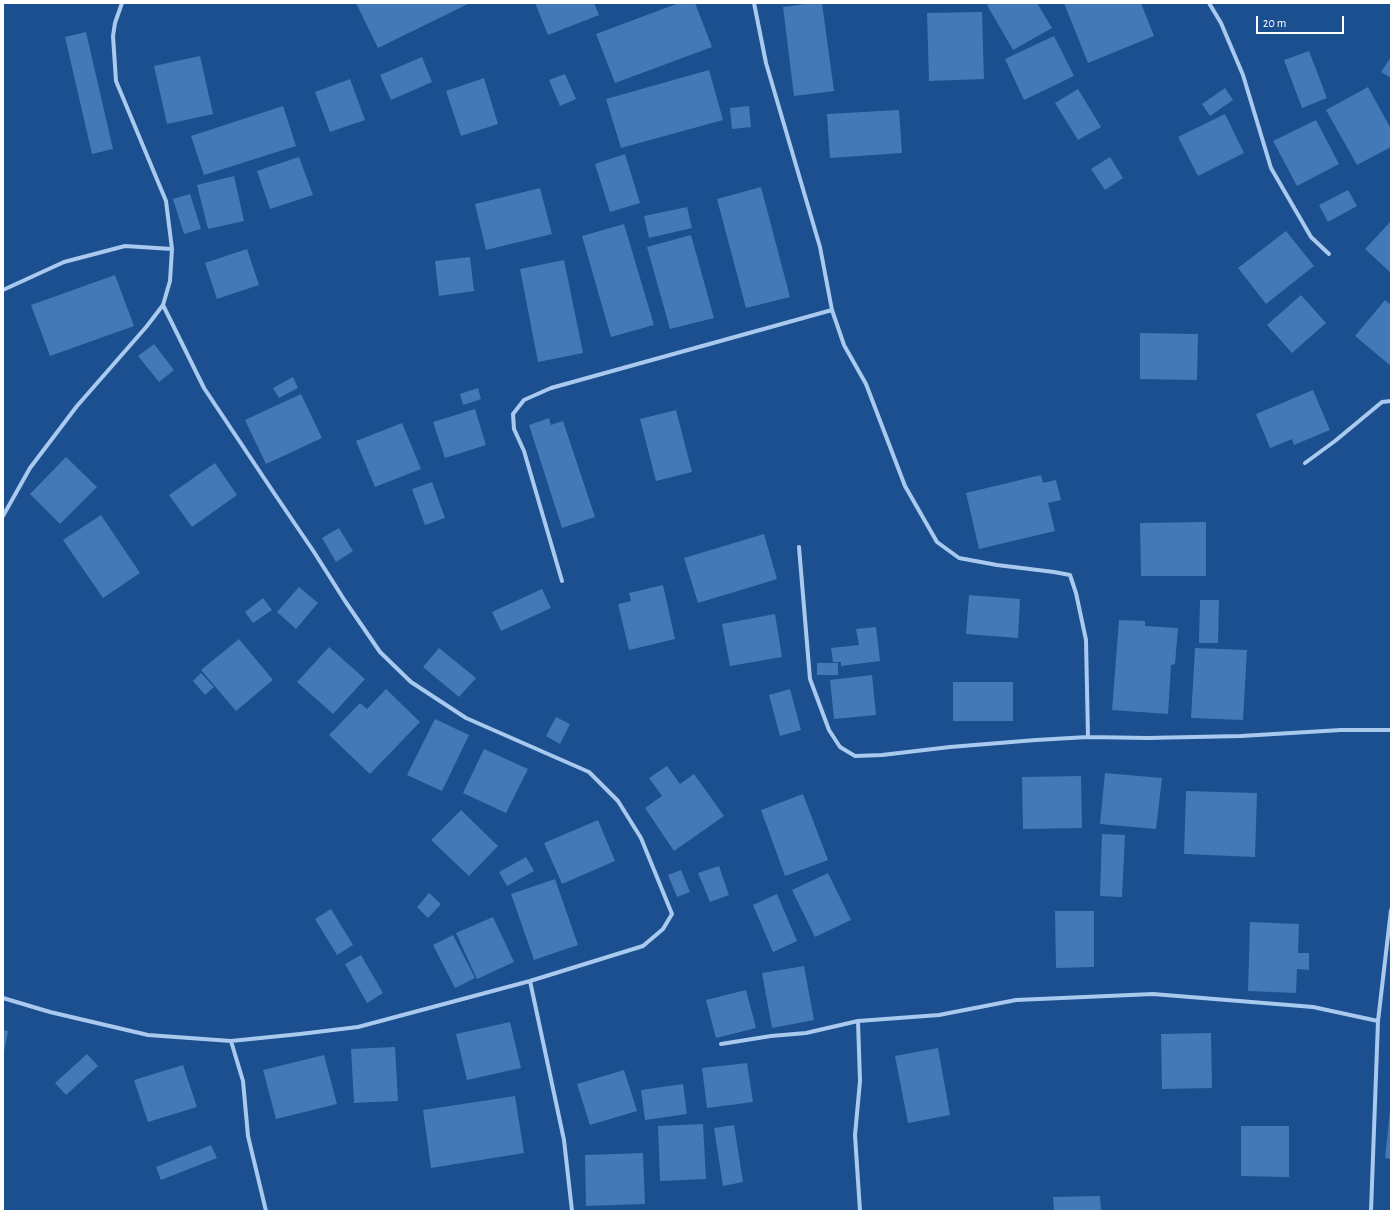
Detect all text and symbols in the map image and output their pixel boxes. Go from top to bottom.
scale bar [1258,8,1346,34]
text: 20 m [1263,17,1286,29]

